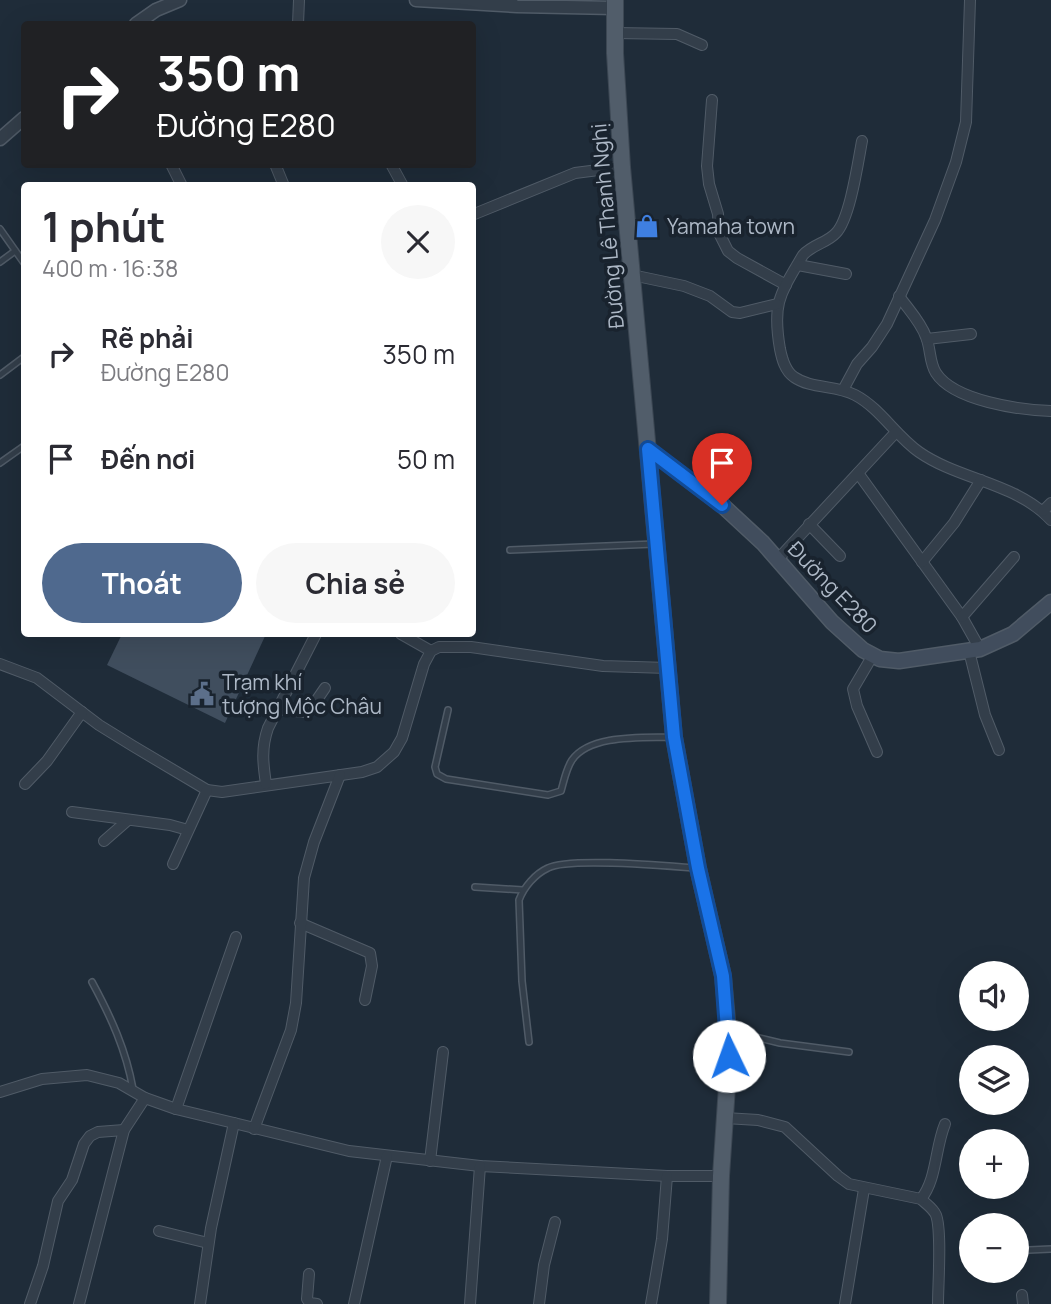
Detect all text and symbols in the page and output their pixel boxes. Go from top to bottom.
text: 350 m [157,39,300,106]
icon: right [42,49,133,140]
text: Đường E280 [157,103,336,147]
street label: Đường Lê Thanh Nghị [584,122,630,330]
text: 1 phút [42,197,165,255]
button: close [381,205,455,279]
shop icon: Yamaha town [633,212,661,240]
place label: Yamaha town [667,212,795,240]
text: 400 m · 16:38 [42,252,178,284]
text: Rẽ phải [101,320,194,356]
icon: right [42,335,80,373]
text: 350 m [382,336,455,372]
text: Đường E280 [101,356,229,388]
pin [692,433,752,505]
icon: arrive [42,440,80,478]
text: Đến nơi [101,441,195,477]
text: 50 m [397,441,455,477]
icon: arrive [703,444,741,482]
street label: Đường E280 [782,535,884,639]
button: Thoát [42,543,242,623]
button: Chia sẻ [256,543,455,623]
place label: Trạm khí tượng Mộc Châu [222,668,382,720]
public building icon: Trạm khí tượng Mộc Châu [188,680,216,708]
map controls [959,961,1029,1283]
button: sound [959,961,1029,1031]
position arrow [692,1019,766,1093]
button: layers [959,1045,1029,1115]
button: + [959,1129,1029,1199]
button: − [959,1213,1029,1283]

